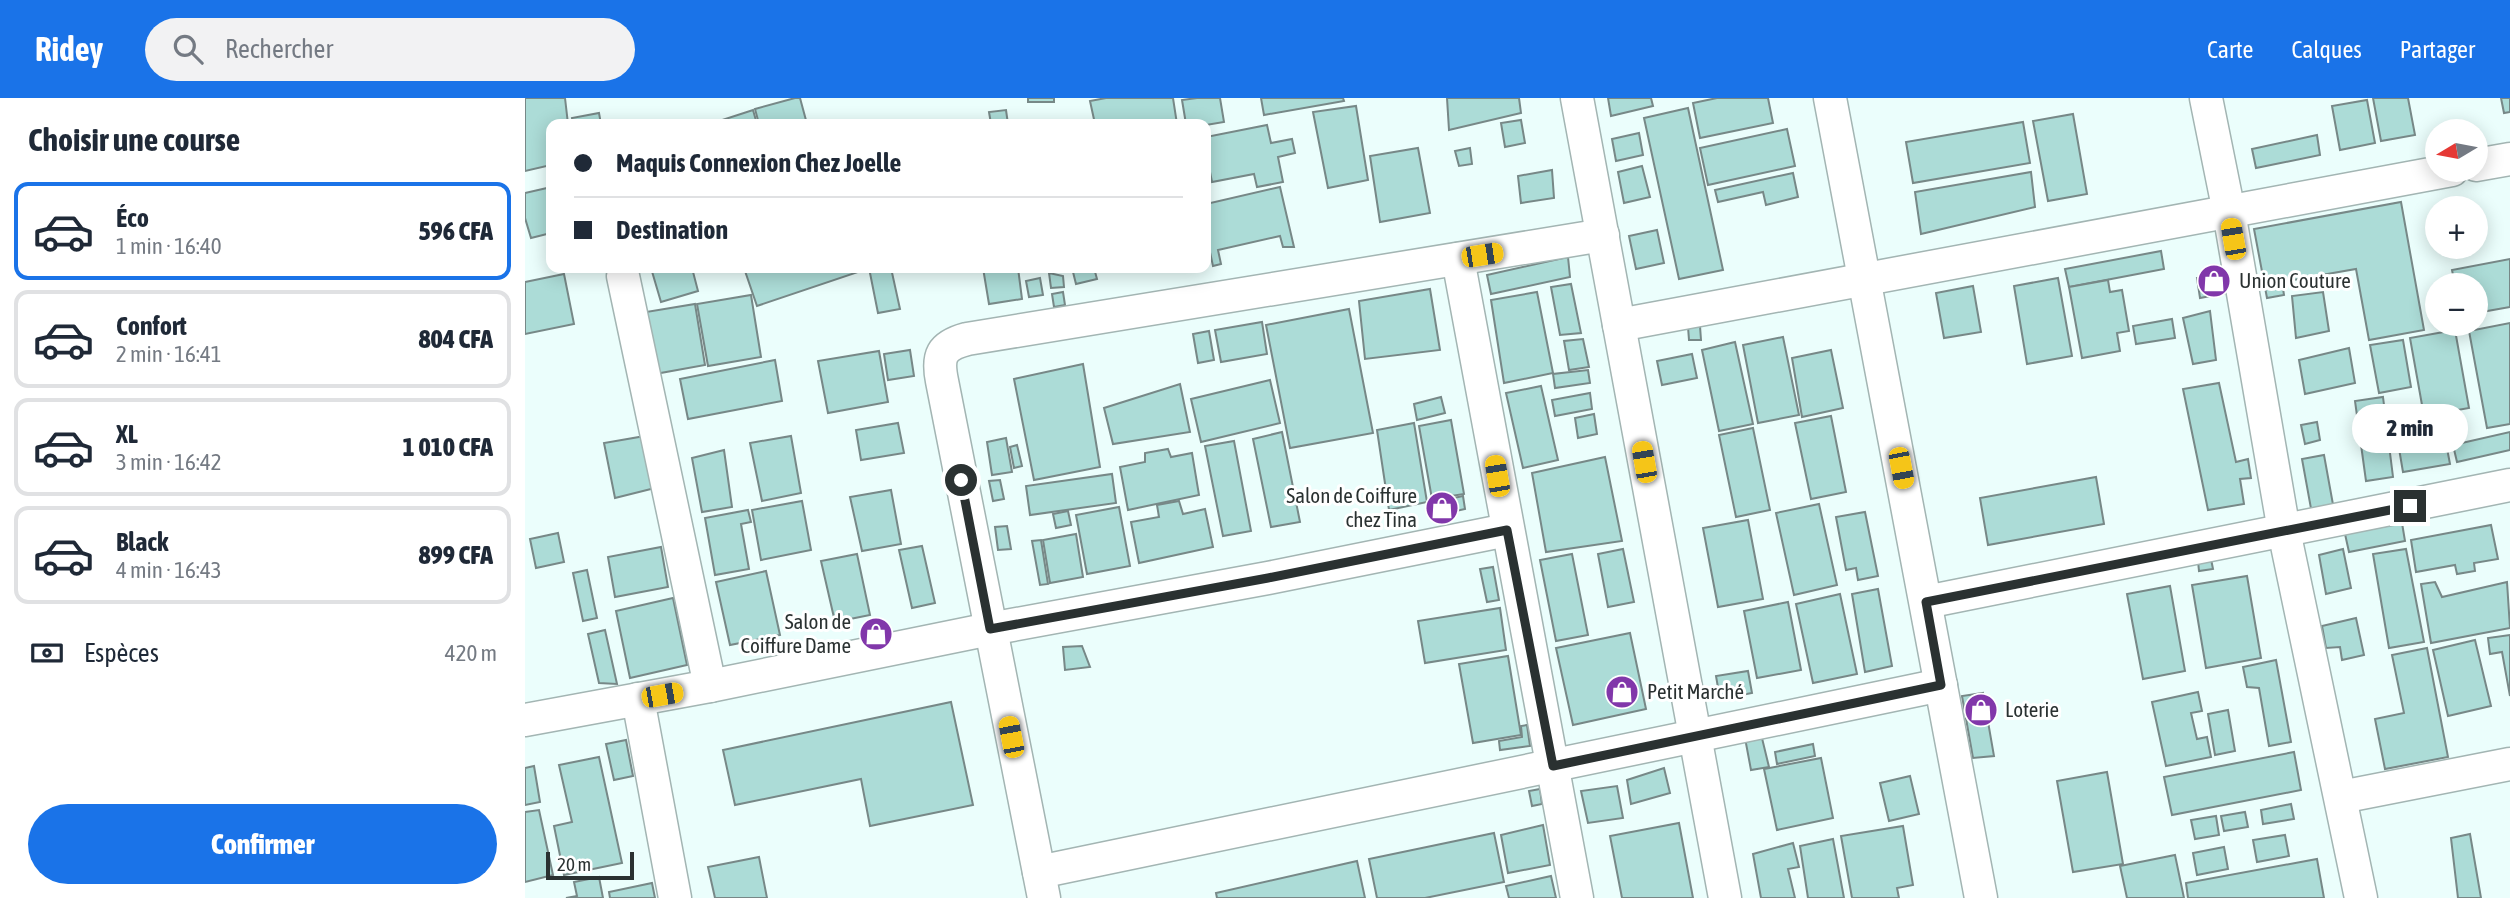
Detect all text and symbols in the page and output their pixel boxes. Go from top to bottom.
search box [145,18,635,81]
text: Ridey [35,30,103,68]
icon: search [169,30,207,68]
text: Rechercher [225,34,333,64]
text: Carte [2207,36,2253,63]
text: Calques [2291,36,2362,63]
text: Partager [2400,36,2475,63]
north arrow [2425,119,2489,182]
map controls [2425,119,2488,336]
text: Choisir une course [28,121,240,158]
text: Maquis Connexion Chez Joelle [616,148,901,178]
button: + [2425,196,2488,259]
icon: car [32,200,95,263]
text: Éco [116,203,149,233]
text: Destination [616,215,728,245]
text: 596 CFA [418,216,493,246]
car [2220,216,2247,262]
text: 1 min · 16:40 [116,233,222,259]
car [1460,241,1505,269]
shop icon: Union Couture [2195,262,2233,300]
place label: Union Couture [2239,268,2351,292]
button: − [2425,273,2488,336]
icon: car [32,308,95,371]
text: Confort [116,311,187,341]
text: 804 CFA [418,324,493,354]
text: 2 min · 16:41 [116,341,222,367]
callout: 2 min [2352,404,2468,454]
text: 2 min [2387,415,2433,441]
icon: car [32,416,95,479]
text: XL [116,419,138,449]
text: 1 010 CFA [403,432,493,462]
car [1631,439,1658,485]
car [1887,445,1916,491]
text: 3 min · 16:42 [116,449,222,475]
car [1484,453,1511,499]
route start [945,464,977,496]
place label: Salon de Coiffure chez Tina [1286,483,1417,531]
shop icon: Salon de Coiffure chez Tina [1423,489,1461,527]
route end [2394,490,2426,522]
icon: car [32,524,95,587]
text: Black [116,527,168,557]
text: 899 CFA [418,540,493,570]
text: 4 min · 16:43 [116,557,222,583]
place label: Salon de Coiffure Dame [741,609,851,657]
shop icon: Salon de Coiffure Dame [857,615,895,653]
icon: cash [28,634,66,672]
text: Espèces [84,638,159,668]
text: 420 m [445,640,497,666]
shop icon: Petit Marché [1603,673,1641,711]
place label: Petit Marché [1647,679,1744,703]
car [640,681,685,709]
shop icon: Loterie [1962,691,2000,729]
place label: Loterie [2005,697,2059,721]
car [997,714,1026,760]
button: Confirmer [28,804,497,884]
scale bar [546,849,633,881]
text: 20 m [557,853,591,875]

